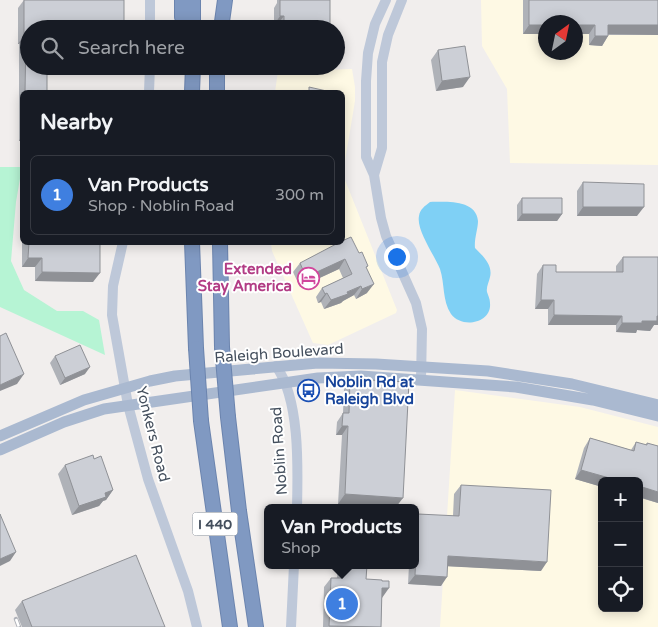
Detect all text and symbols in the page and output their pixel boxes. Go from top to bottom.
north arrow [538,15,583,60]
search box [20,20,345,75]
icon: search [38,34,66,62]
text: Search here [78,37,185,59]
text: Nearby [40,110,113,135]
text: Van Products [88,174,209,196]
text: 1 [52,185,62,205]
text: 300 m [275,185,324,205]
text: Shop · Noblin Road [88,196,234,216]
your location [384,244,410,270]
place label: Extended Stay America [198,260,292,296]
hotel icon: Extended Stay America [296,266,320,290]
street label: Raleigh Boulevard [214,340,344,366]
place label: Noblin Rd at Raleigh Blvd [325,373,414,409]
bus stop icon: Noblin Rd at Raleigh Blvd [297,379,321,403]
street label: Yonkers Road [132,384,174,484]
street label: Noblin Road [267,406,291,496]
map controls [598,477,643,612]
button: + [598,477,643,522]
popup [264,504,419,569]
road number: I 440 [192,512,238,536]
text: Van Products [281,516,402,538]
button: − [598,522,643,567]
text: Shop [281,538,321,558]
button: locate [598,567,643,612]
pin: 1 [326,585,358,623]

